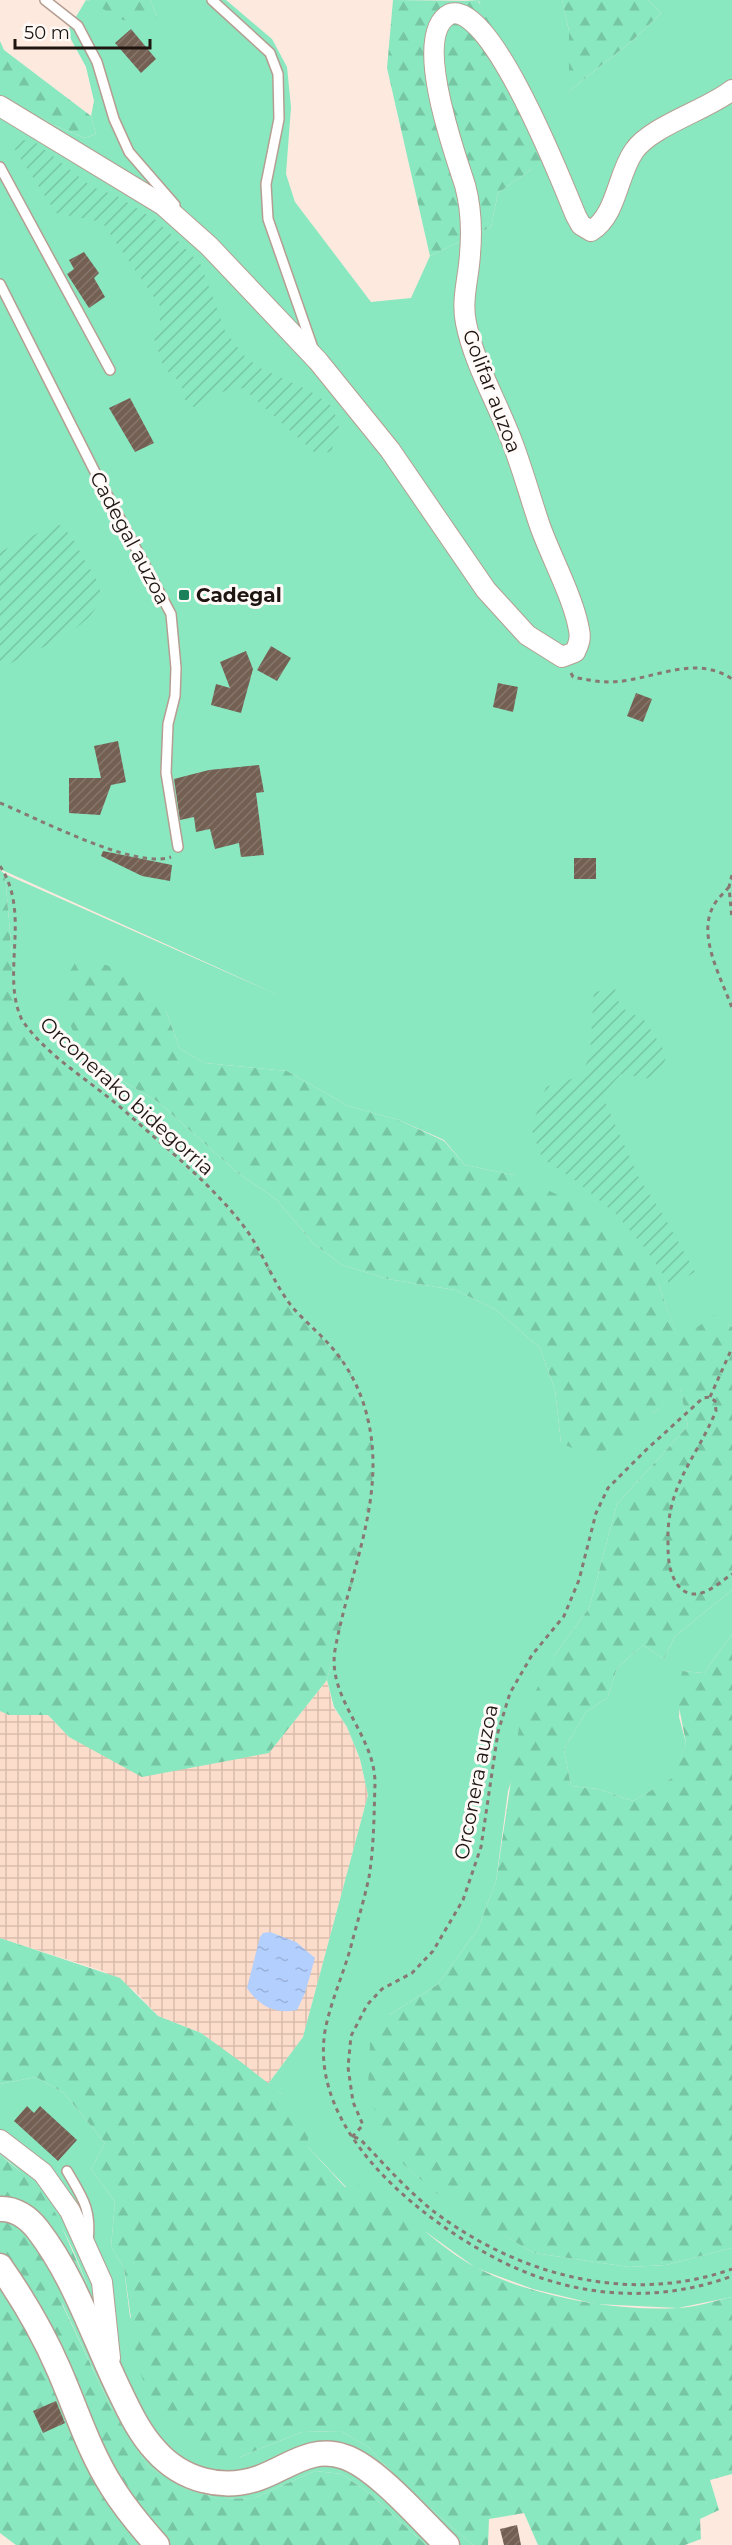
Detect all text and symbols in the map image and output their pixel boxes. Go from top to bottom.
scale bar [15,12,150,50]
text: 50 m [24,22,70,44]
street label: Golifar auzoa [458,326,526,456]
street label: Cadegal auzoa [85,467,175,609]
place label: Cadegal [196,583,282,607]
marker: Cadegal [177,588,191,602]
street label: Orconerako bidegorria [35,1012,219,1180]
street label: Orconera auzoa [449,1702,503,1862]

